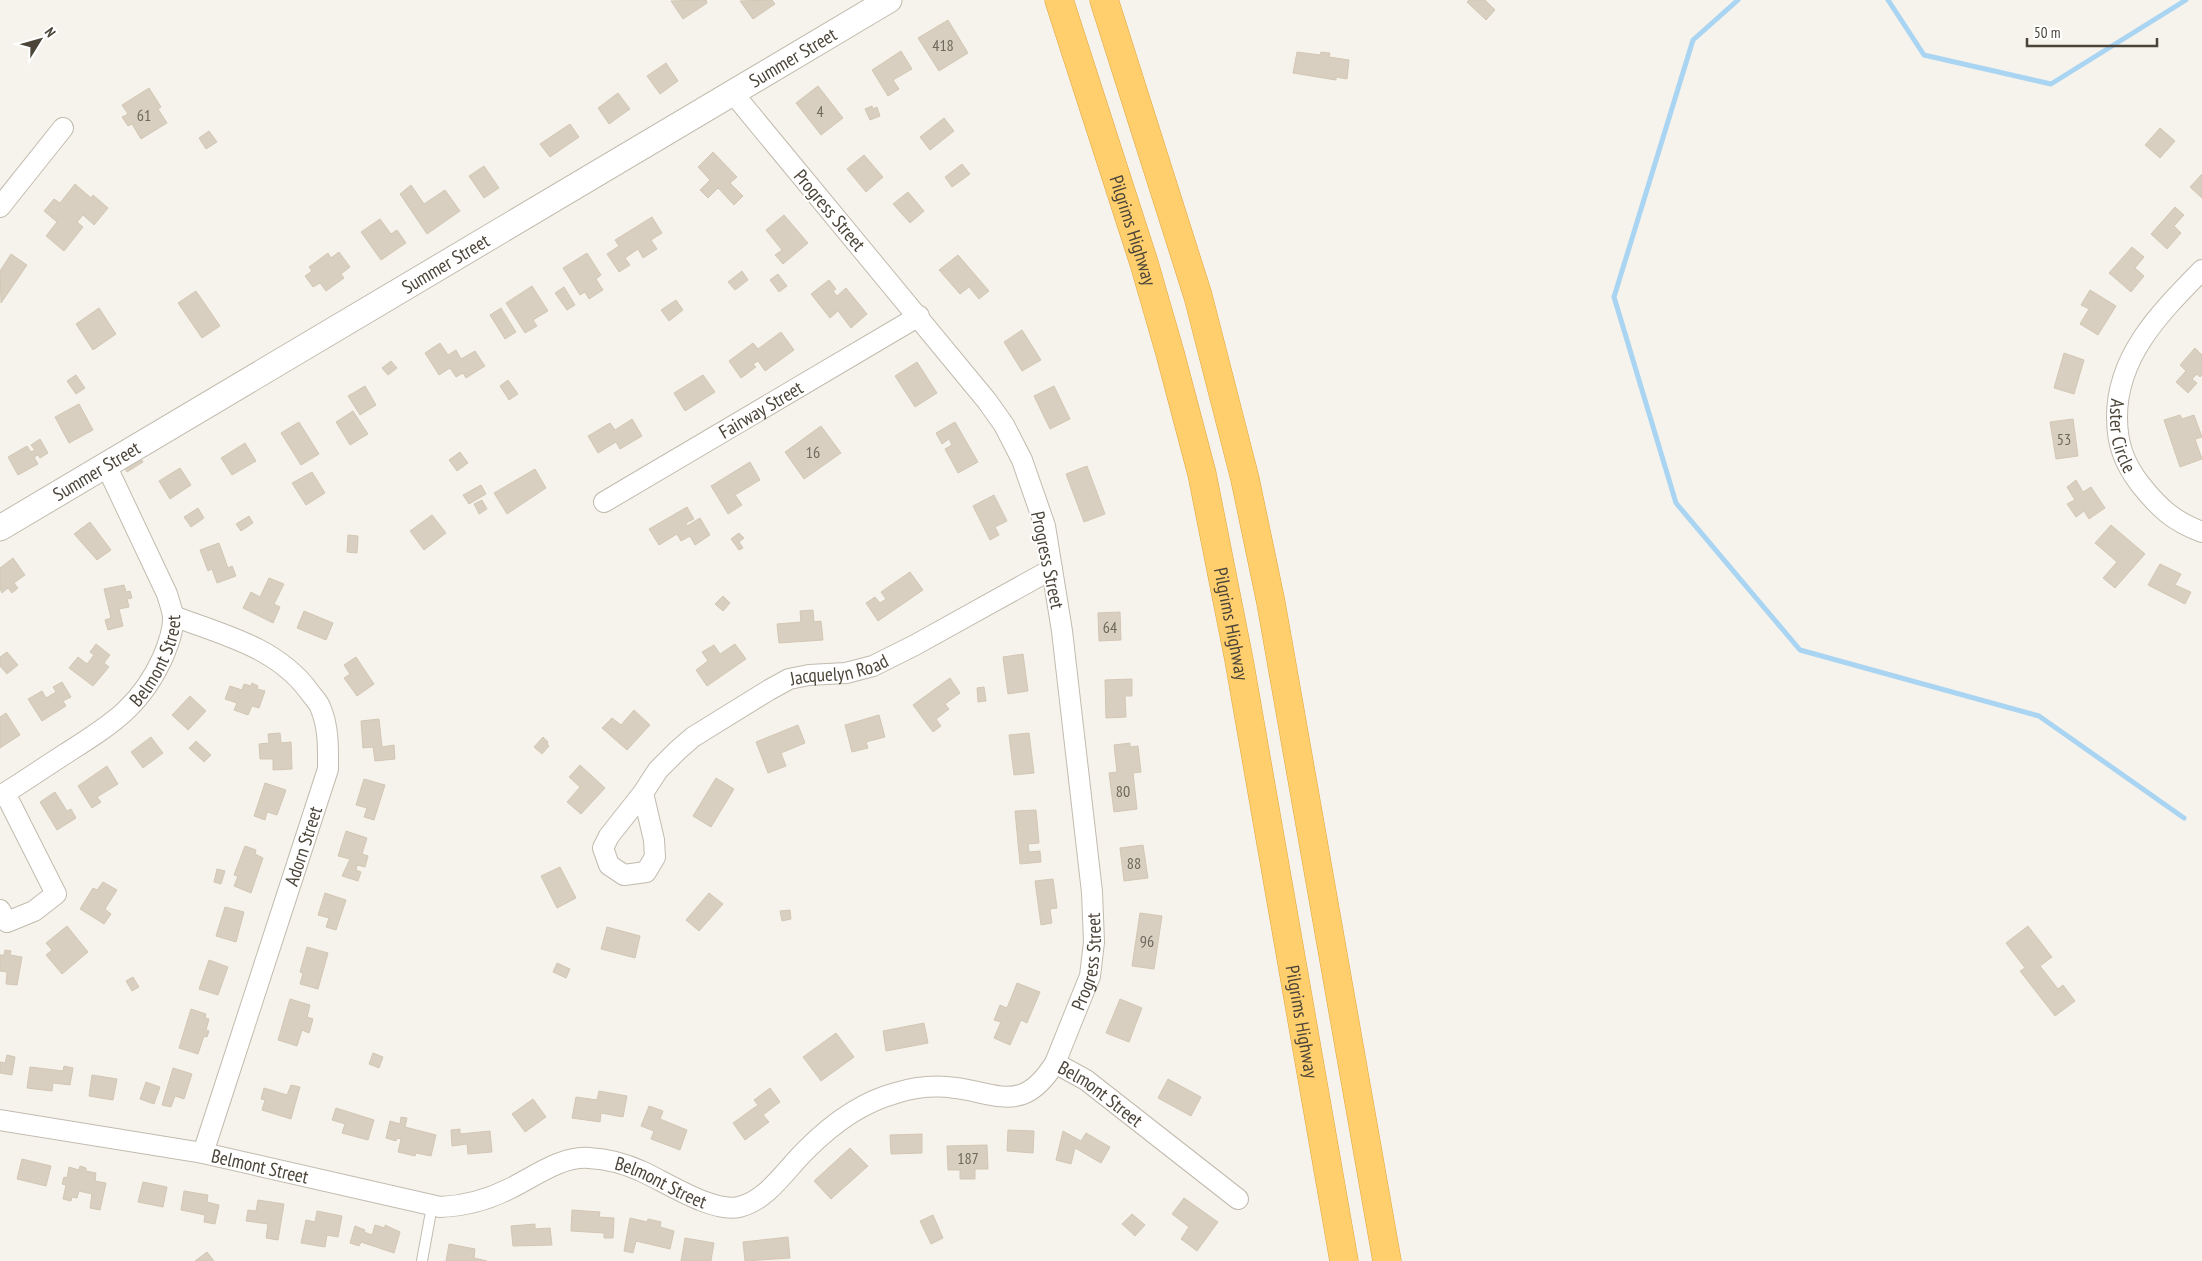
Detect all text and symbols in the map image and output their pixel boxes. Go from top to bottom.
north arrow [15,15,65,65]
scale bar [2027,15,2157,47]
street label: Summer Street [745,22,841,92]
text: 50 m [2034,23,2060,42]
text: N [41,24,60,41]
house number: 418 [932,35,954,55]
house number: 4 [816,101,824,121]
house number: 61 [137,105,151,125]
street label: Progress Street [789,164,871,256]
street label: Pilgrims Highway [1104,172,1162,289]
street label: Summer Street [397,228,494,299]
street label: Fairway Street [714,375,808,444]
street label: Aster Circle [2105,398,2142,477]
house number: 53 [2057,429,2071,449]
street label: Summer Street [48,435,145,506]
house number: 16 [806,442,820,462]
street label: Progress Street [1026,509,1070,612]
street label: Pilgrims Highway [1209,565,1254,683]
street label: Belmont Street [124,614,185,711]
house number: 64 [1103,617,1117,637]
street label: Jacquelyn Road [787,648,892,691]
house number: 80 [1116,781,1130,801]
street label: Adorn Street [279,802,327,889]
house number: 88 [1127,853,1141,873]
street label: Progress Street [1066,912,1106,1014]
house number: 96 [1140,931,1154,951]
street label: Pilgrims Highway [1281,963,1324,1081]
street label: Belmont Street [1054,1055,1148,1132]
street label: Belmont Street [209,1143,311,1189]
house number: 187 [957,1148,979,1168]
street label: Belmont Street [613,1151,711,1214]

